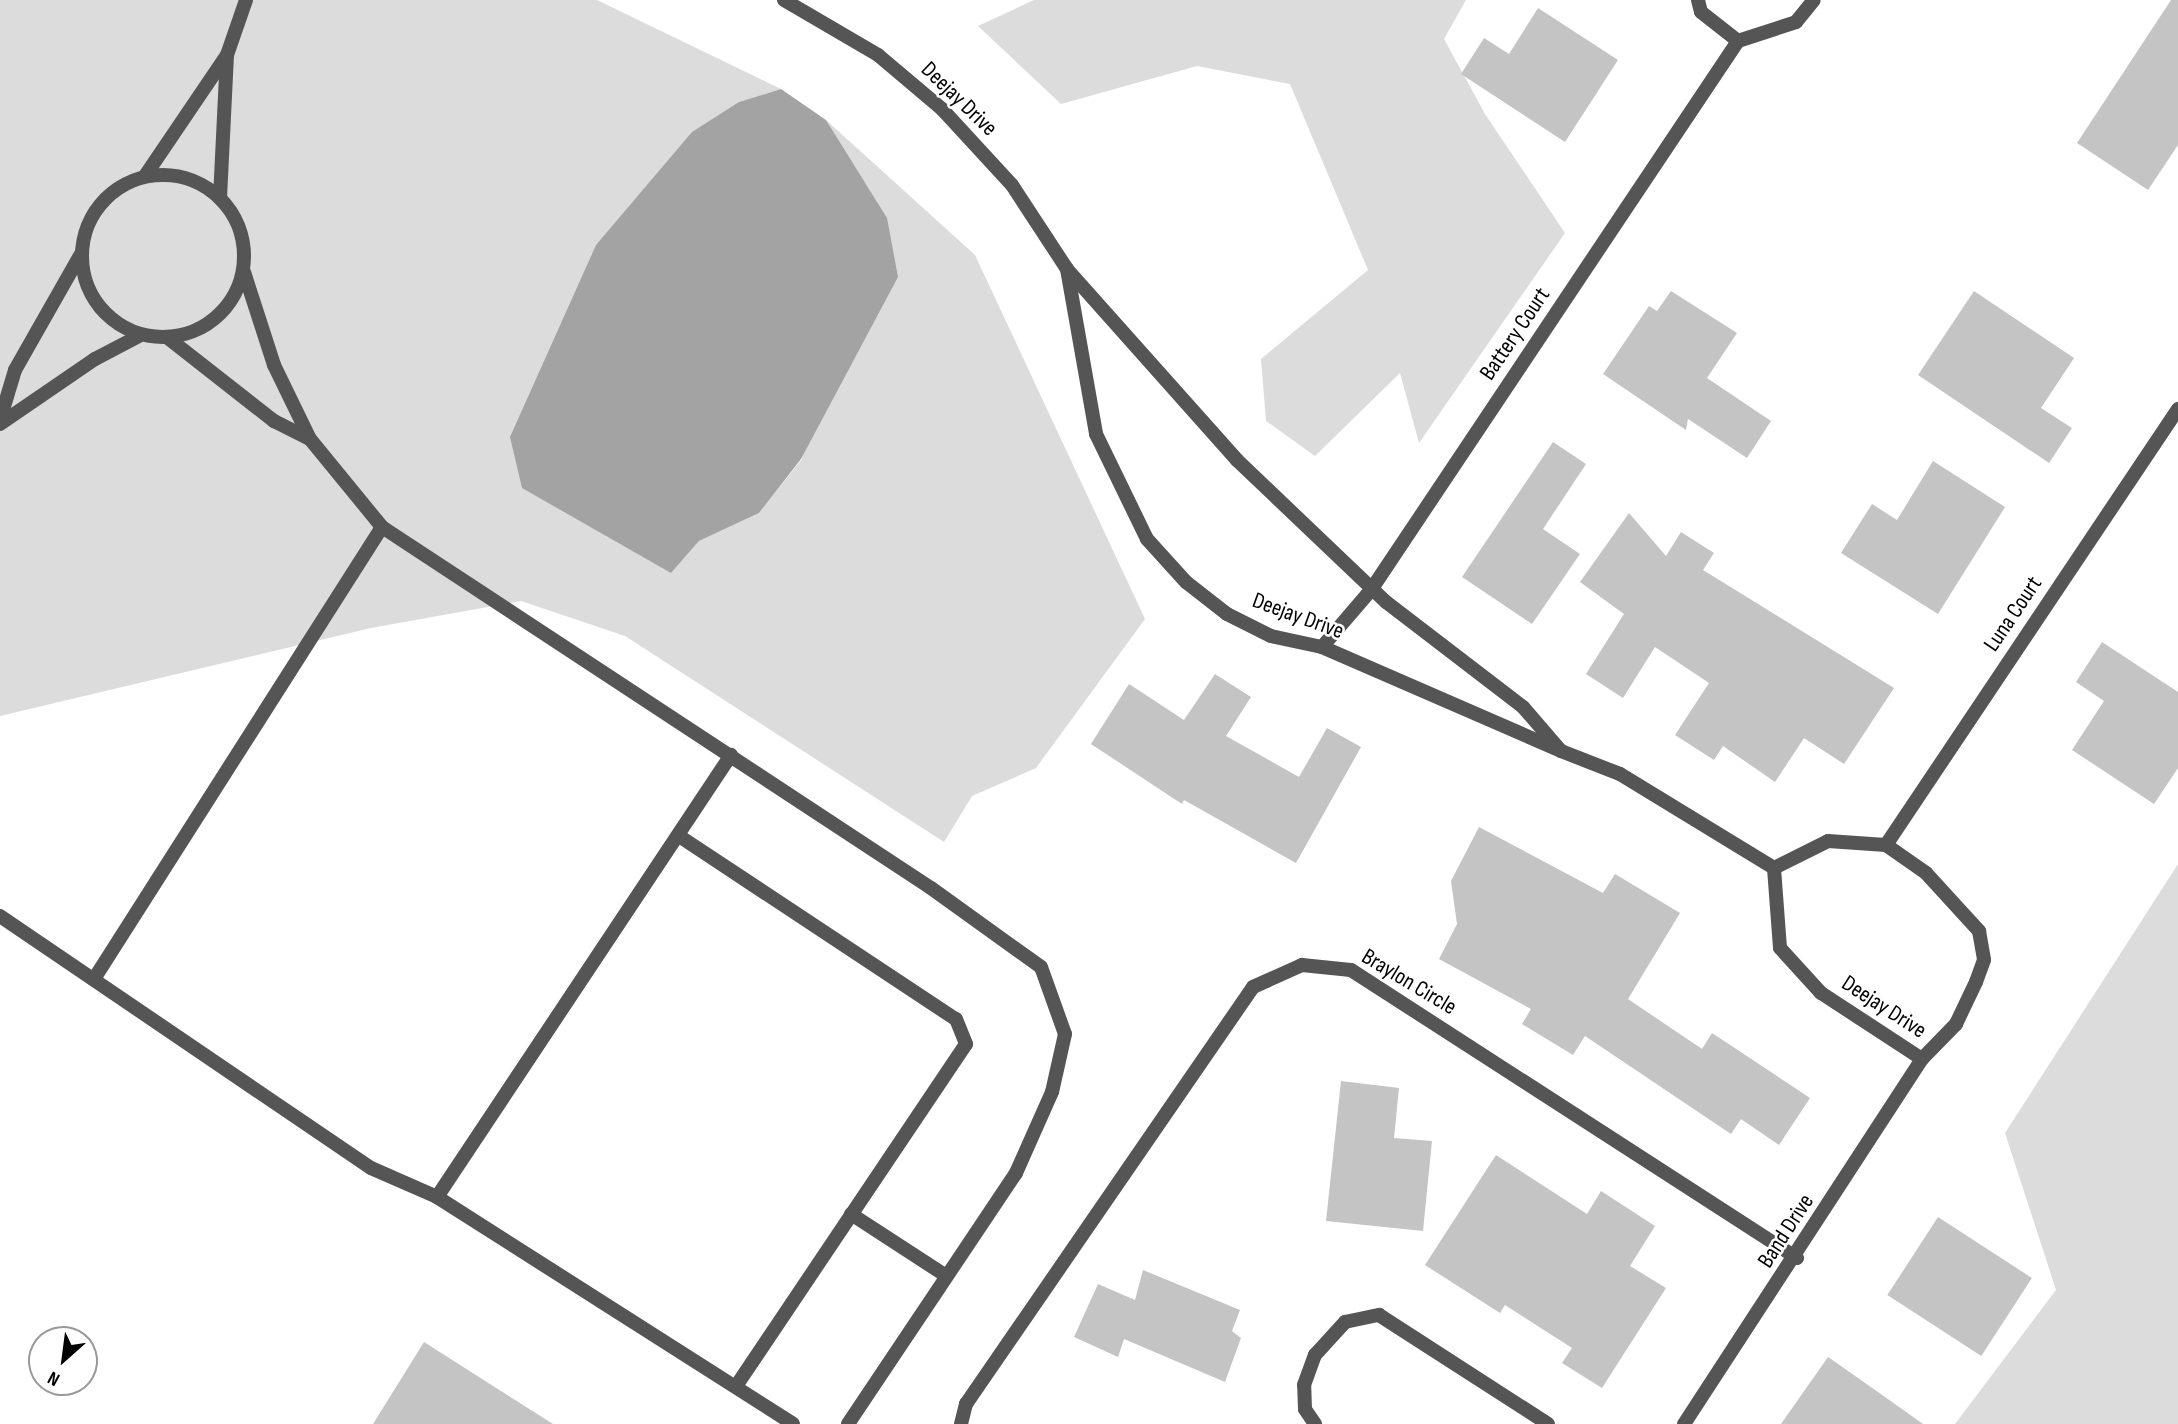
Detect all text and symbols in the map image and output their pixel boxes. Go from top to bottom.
street label: Deejay Drive [915,56,1003,142]
street label: Battery Court [1474,283,1556,385]
street label: Luna Court [1978,571,2048,657]
street label: Deejay Drive [1248,587,1348,645]
street label: Braylon Circle [1357,943,1461,1021]
street label: Deejay Drive [1837,969,1931,1045]
street label: Band Drive [1752,1189,1820,1273]
north arrow [28,1326,98,1396]
text: N [44,1366,64,1391]

